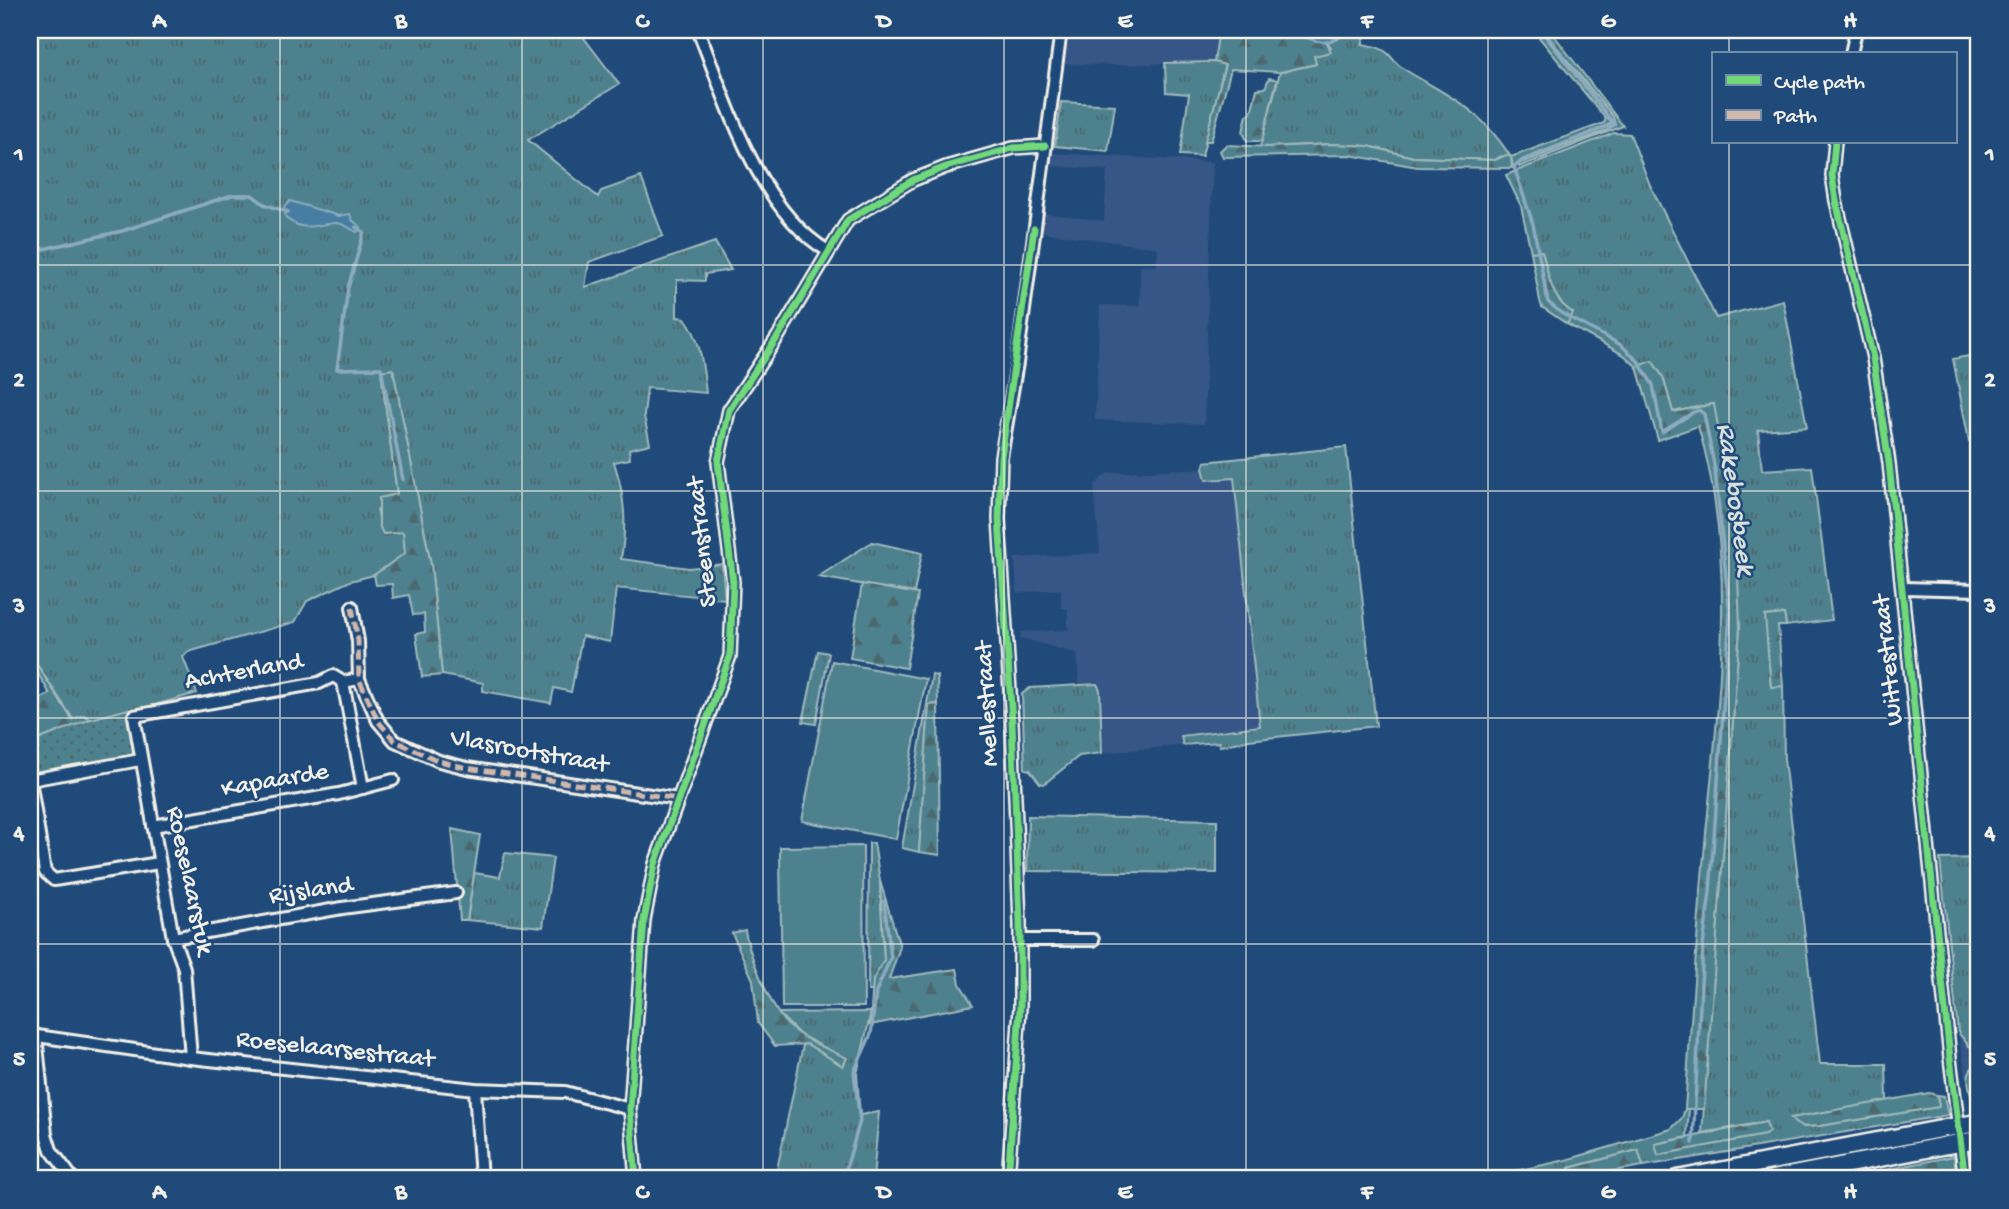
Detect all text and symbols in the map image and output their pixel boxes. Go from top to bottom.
text: A [151,9,167,36]
text: B [394,9,408,36]
text: C [636,9,651,36]
text: D [875,9,893,36]
text: E [1118,9,1134,36]
text: F [1360,9,1375,36]
text: G [1601,9,1617,36]
text: H [1843,9,1857,36]
legend [1712,52,1956,144]
text: Cycle path [1774,72,1865,97]
text: Path [1773,106,1817,131]
text: 1 [13,142,24,169]
text: 1 [1984,142,1995,169]
text: 2 [13,368,25,395]
text: 2 [1984,368,1996,395]
water label: Rakebosbeek [1707,421,1761,580]
street label: Steenstraat [682,473,726,609]
street label: Wittestraat [1867,591,1912,727]
text: 3 [12,594,25,621]
text: 3 [1983,594,1996,621]
street label: Mellestraat [970,638,1008,767]
street label: Achterland [183,647,307,699]
street label: Vlasrootstraat [447,724,613,783]
street label: Kapaarde [219,757,332,807]
street label: Roeselaarstuk [157,804,219,961]
text: 4 [13,821,25,848]
text: 4 [1984,821,1996,848]
street label: Rijsland [267,871,357,913]
street label: Roeselaarsestraat [234,1025,438,1077]
text: 5 [13,1047,25,1074]
text: 5 [1984,1047,1996,1074]
text: A [151,1180,167,1207]
text: B [394,1180,408,1207]
text: C [636,1180,651,1207]
text: D [875,1180,893,1207]
text: E [1118,1180,1134,1207]
text: F [1360,1180,1375,1207]
text: G [1601,1180,1617,1207]
text: H [1843,1180,1857,1207]

